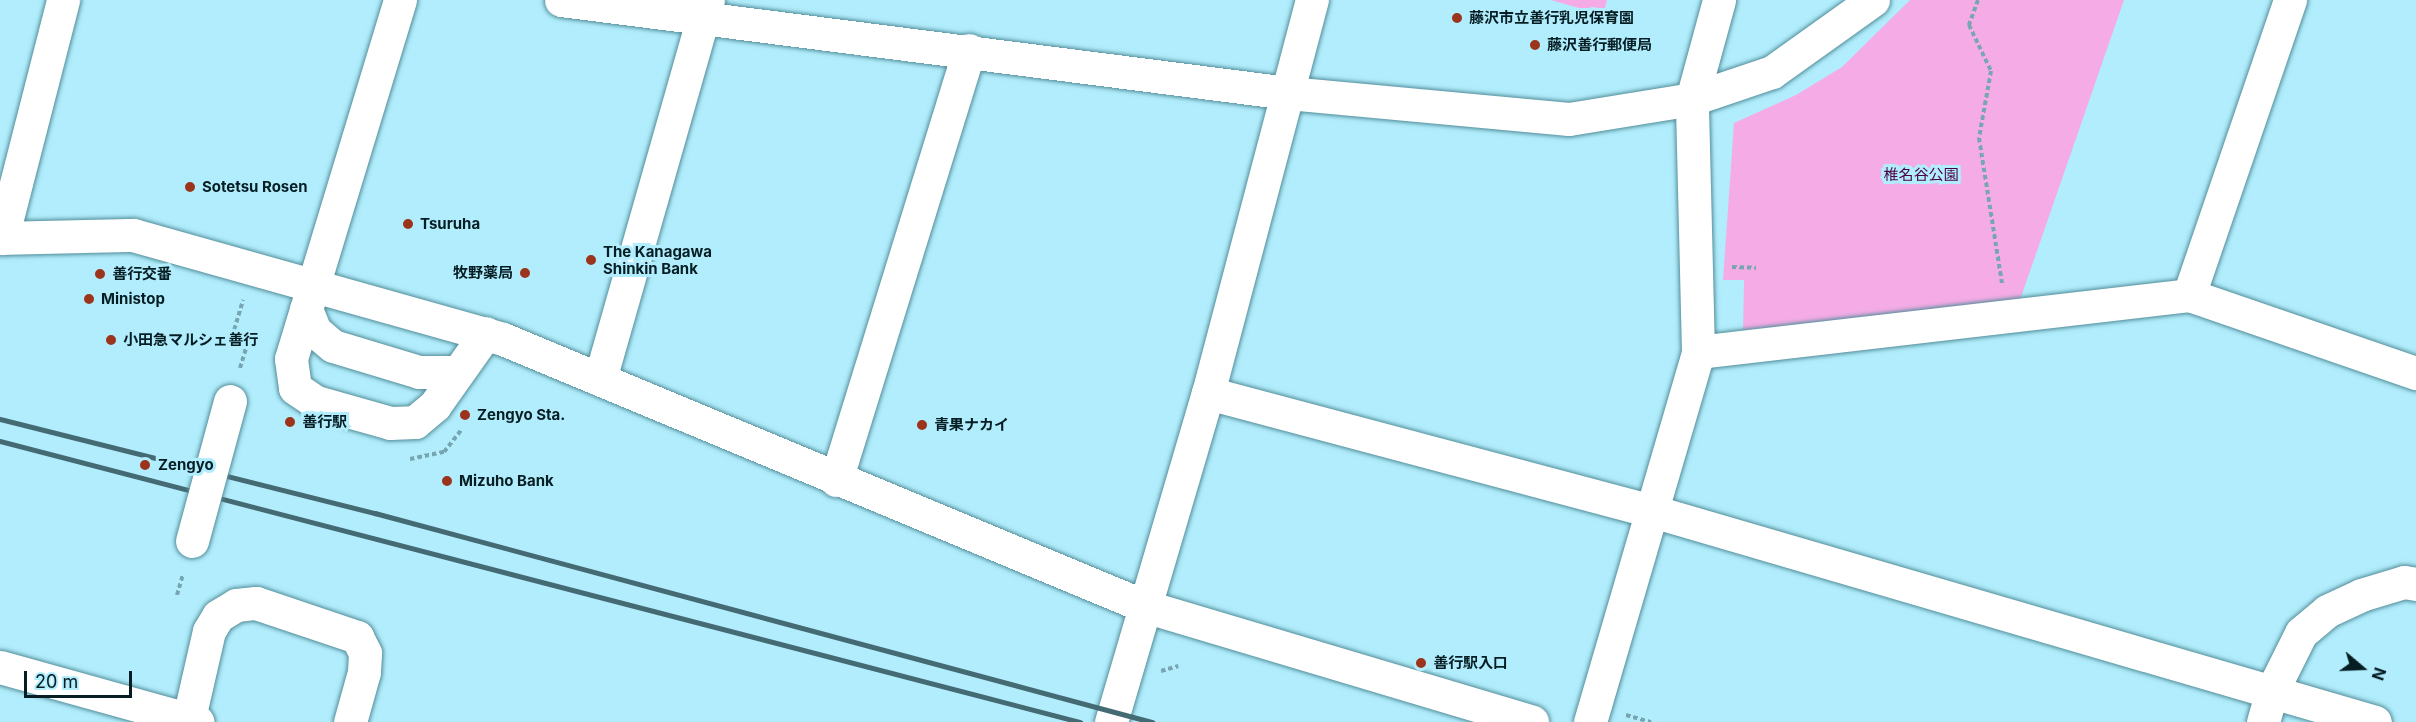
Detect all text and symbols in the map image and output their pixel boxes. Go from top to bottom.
place label: 藤沢市立善行乳児保育園 [1469,9,1634,27]
marker: 藤沢市立善行乳児保育園 [1450,11,1464,25]
place label: 藤沢善行郵便局 [1547,36,1652,54]
marker: 藤沢善行郵便局 [1528,38,1542,52]
park label: 椎名谷公園 [1884,166,1958,184]
place label: Sotetsu Rosen [202,178,308,196]
marker: Sotetsu Rosen [183,180,197,194]
place label: Tsuruha [420,215,480,233]
marker: Tsuruha [401,217,415,231]
place label: The Kanagawa Shinkin Bank [603,242,712,277]
marker: The Kanagawa Shinkin Bank [584,253,598,267]
place label: 牧野薬局 [453,264,513,282]
place label: 善行交番 [112,265,172,283]
marker: 牧野薬局 [518,266,532,280]
marker: 善行交番 [93,267,107,281]
place label: Ministop [101,290,165,308]
marker: Ministop [82,292,96,306]
place label: 小田急マルシェ善行 [123,331,258,349]
marker: 小田急マルシェ善行 [104,333,118,347]
place label: Zengyo Sta. [477,406,565,424]
marker: Zengyo Sta. [458,408,472,422]
place label: 善行駅 [302,413,347,431]
marker: 善行駅 [283,415,297,429]
place label: 青果ナカイ [934,416,1009,434]
marker: 青果ナカイ [915,418,929,432]
marker: Zengyo [136,456,154,474]
place label: Zengyo [158,456,214,474]
place label: Mizuho Bank [459,472,554,490]
marker: Mizuho Bank [440,474,454,488]
north arrow [2332,638,2392,698]
place label: 善行駅入口 [1433,654,1508,672]
marker: 善行駅入口 [1414,656,1428,670]
scale bar [27,659,135,697]
text: N [2368,665,2390,683]
text: 20 m [35,671,78,692]

